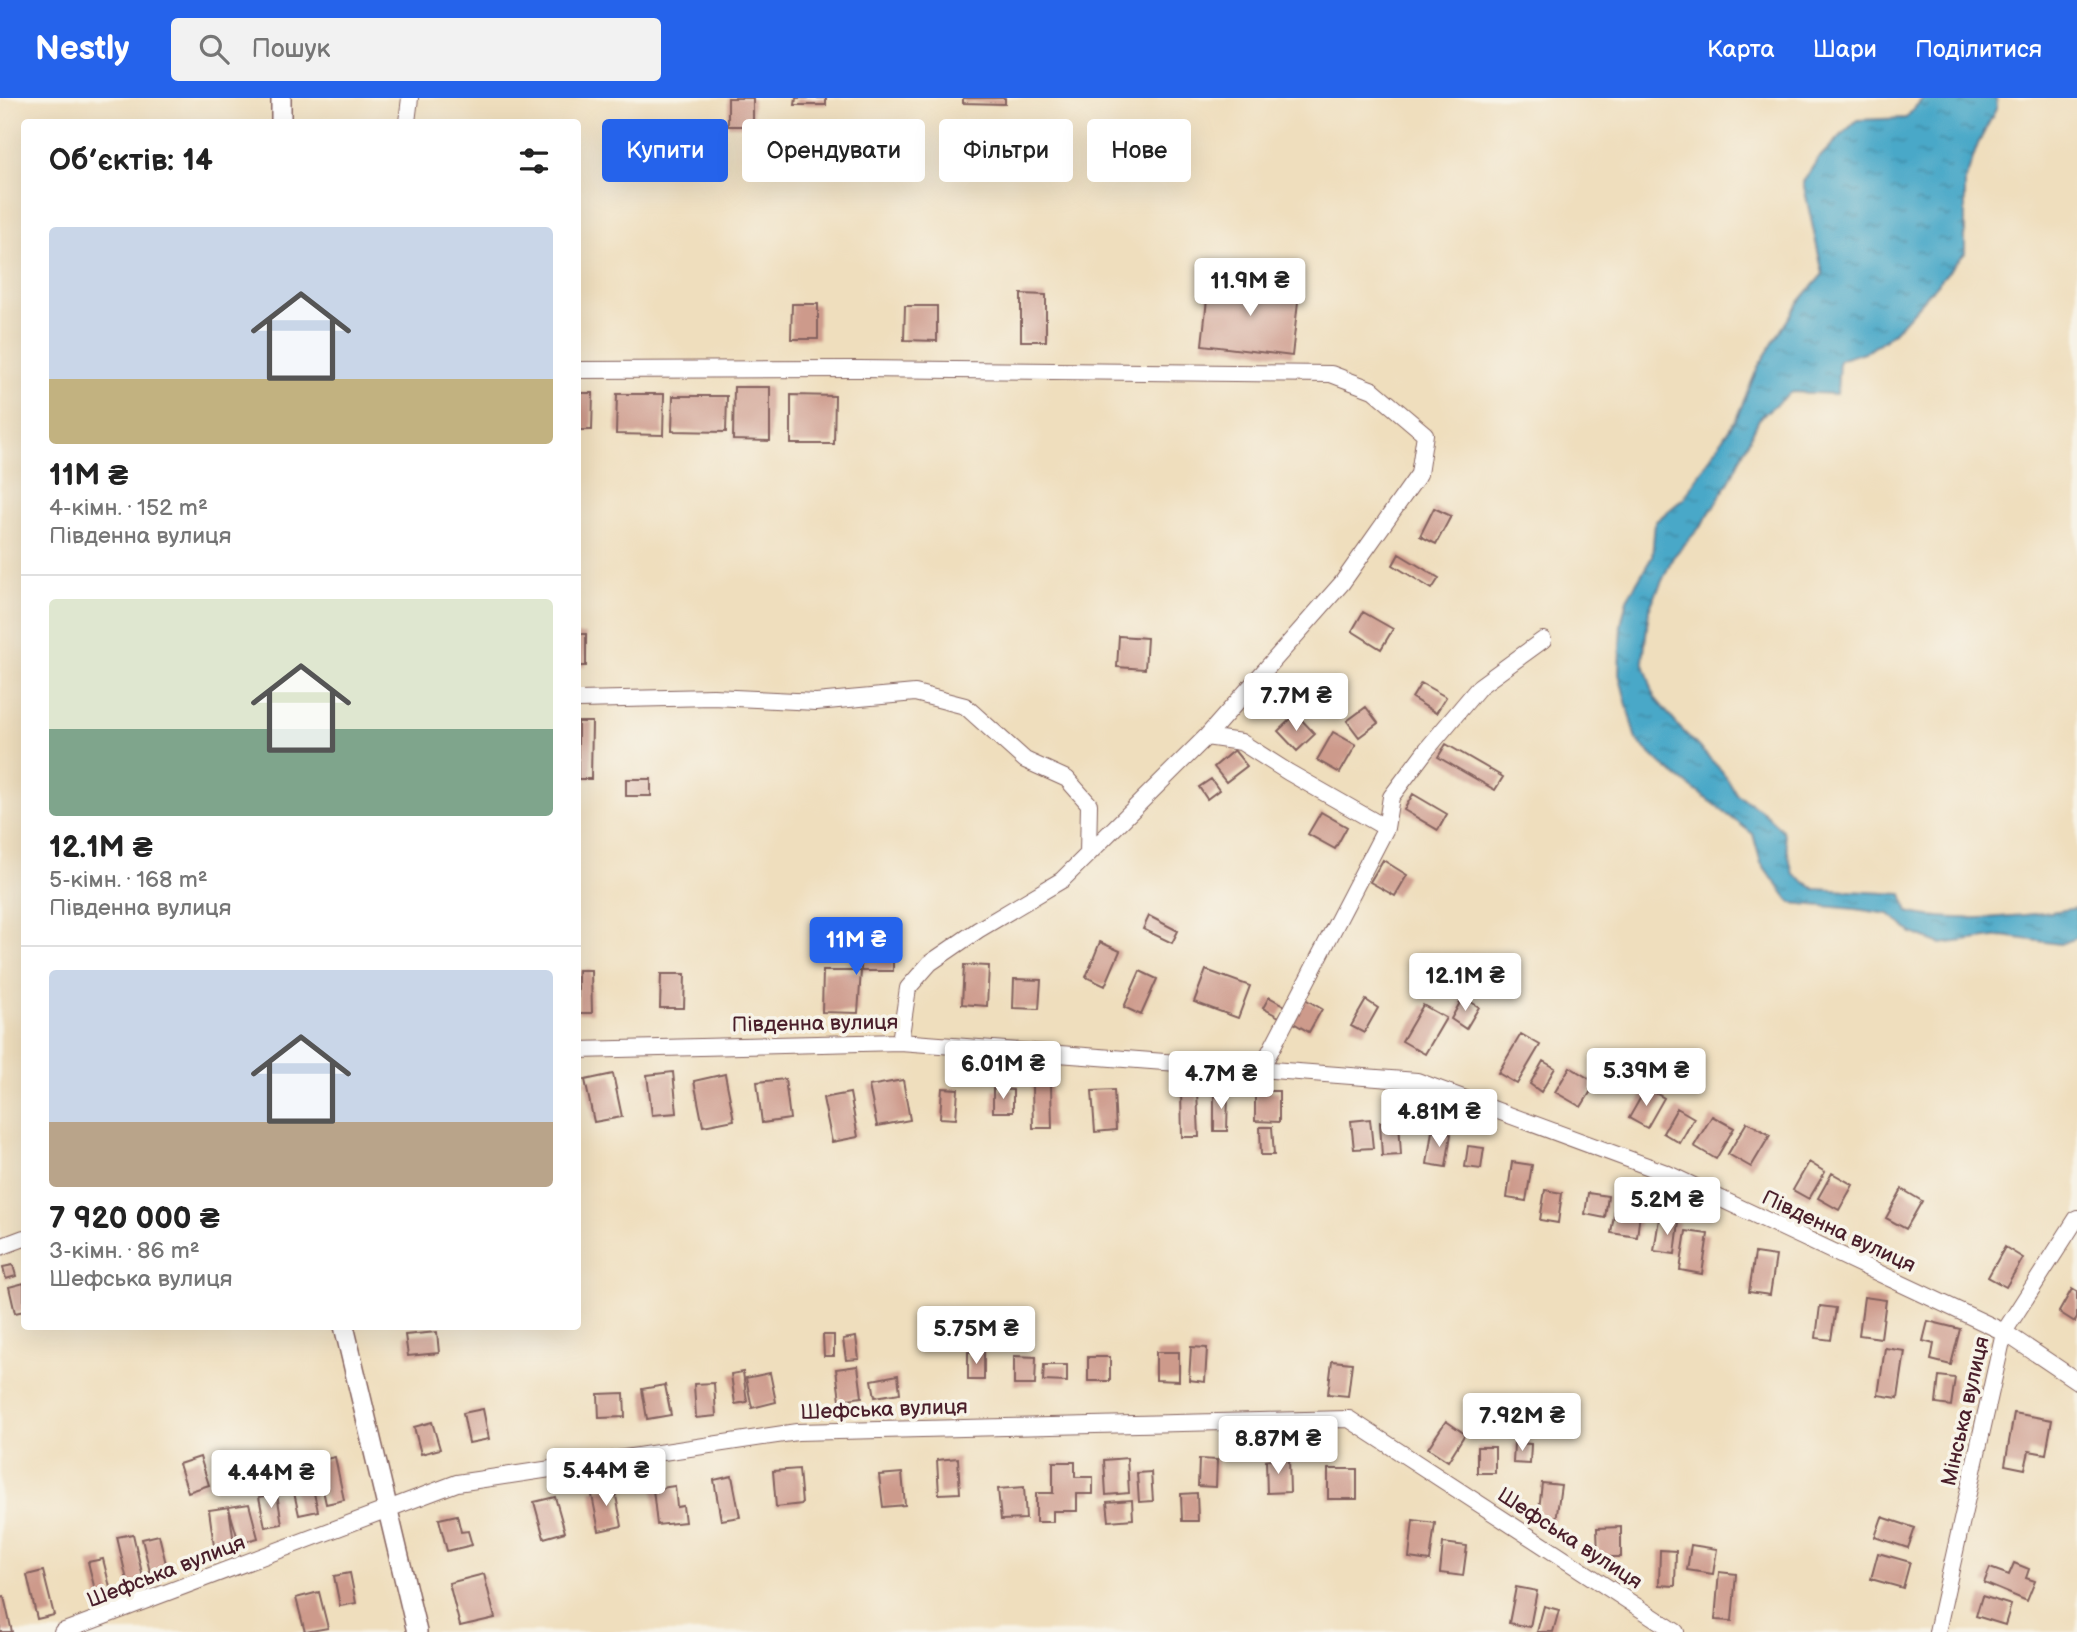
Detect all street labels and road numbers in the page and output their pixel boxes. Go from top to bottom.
street label: Південна вулиця [732,1010,898,1037]
street label: Південна вулиця [1758,1185,1920,1278]
street label: Мінська вулиця [1936,1334,1995,1488]
street label: Шефська вулиця [800,1394,968,1425]
street label: Шефська вулиця [1493,1482,1647,1595]
street label: Шефська вулиця [83,1530,249,1613]

